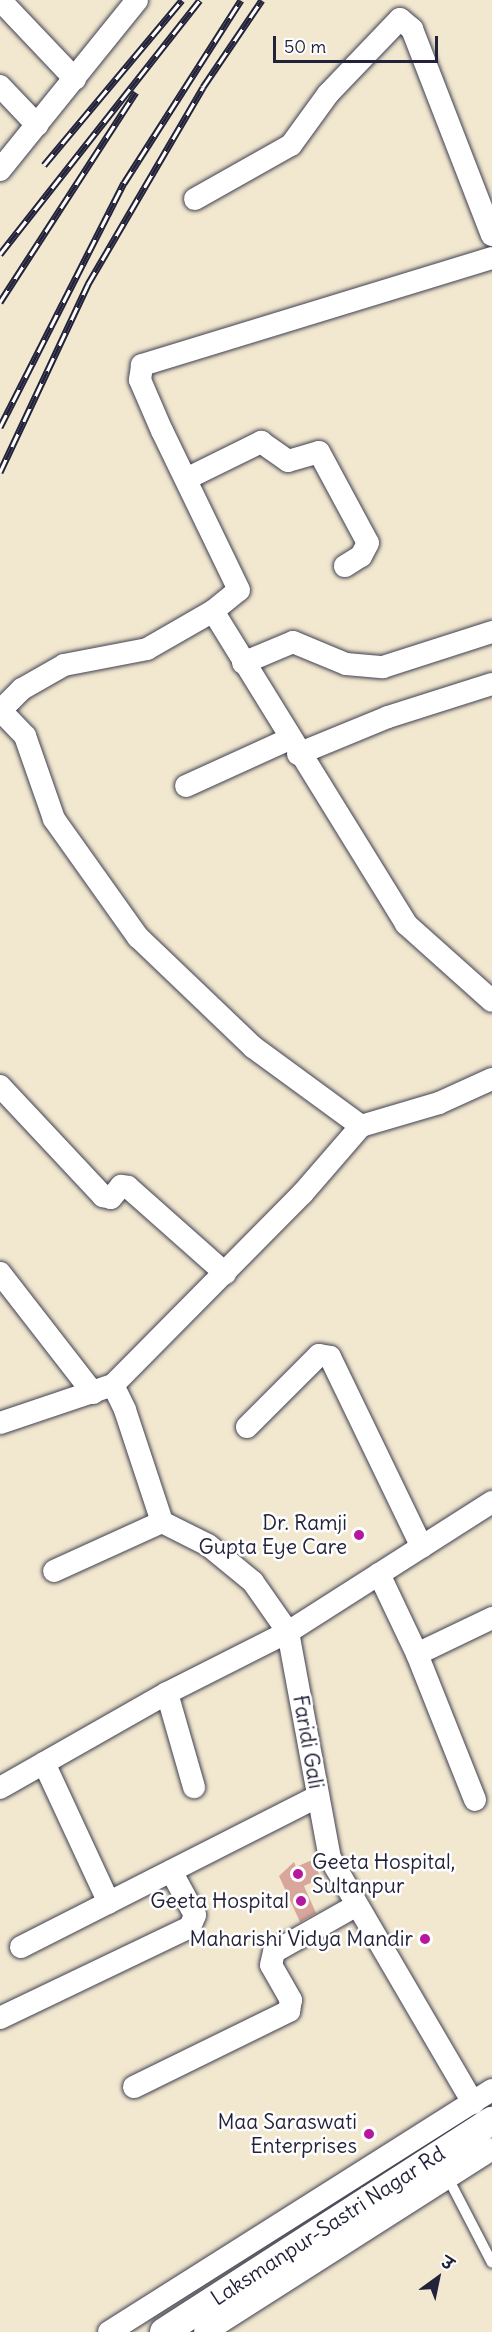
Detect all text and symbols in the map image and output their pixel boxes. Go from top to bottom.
scale bar [276,24,441,62]
text: 50 m [284,35,326,58]
place label: Dr. Ramji Gupta Eye Care [199,1510,347,1560]
marker: Dr. Ramji Gupta Eye Care [352,1528,366,1542]
street label: Faridi Gali [287,1693,329,1791]
place label: Geeta Hospital, Sultanpur [312,1849,455,1899]
marker: Geeta Hospital, Sultanpur [289,1865,307,1883]
place label: Geeta Hospital [150,1888,289,1914]
marker: Geeta Hospital [294,1894,308,1908]
place label: Maharishi Vidya Mandir [190,1926,413,1952]
marker: Maharishi Vidya Mandir [418,1932,432,1946]
place label: Maa Saraswati Enterprises [217,2109,357,2159]
marker: Maa Saraswati Enterprises [362,2127,376,2141]
street label: Laksmanpur-Sastri Nagar Rd [206,2141,450,2311]
north arrow [408,2248,468,2308]
text: उ [438,2252,458,2274]

